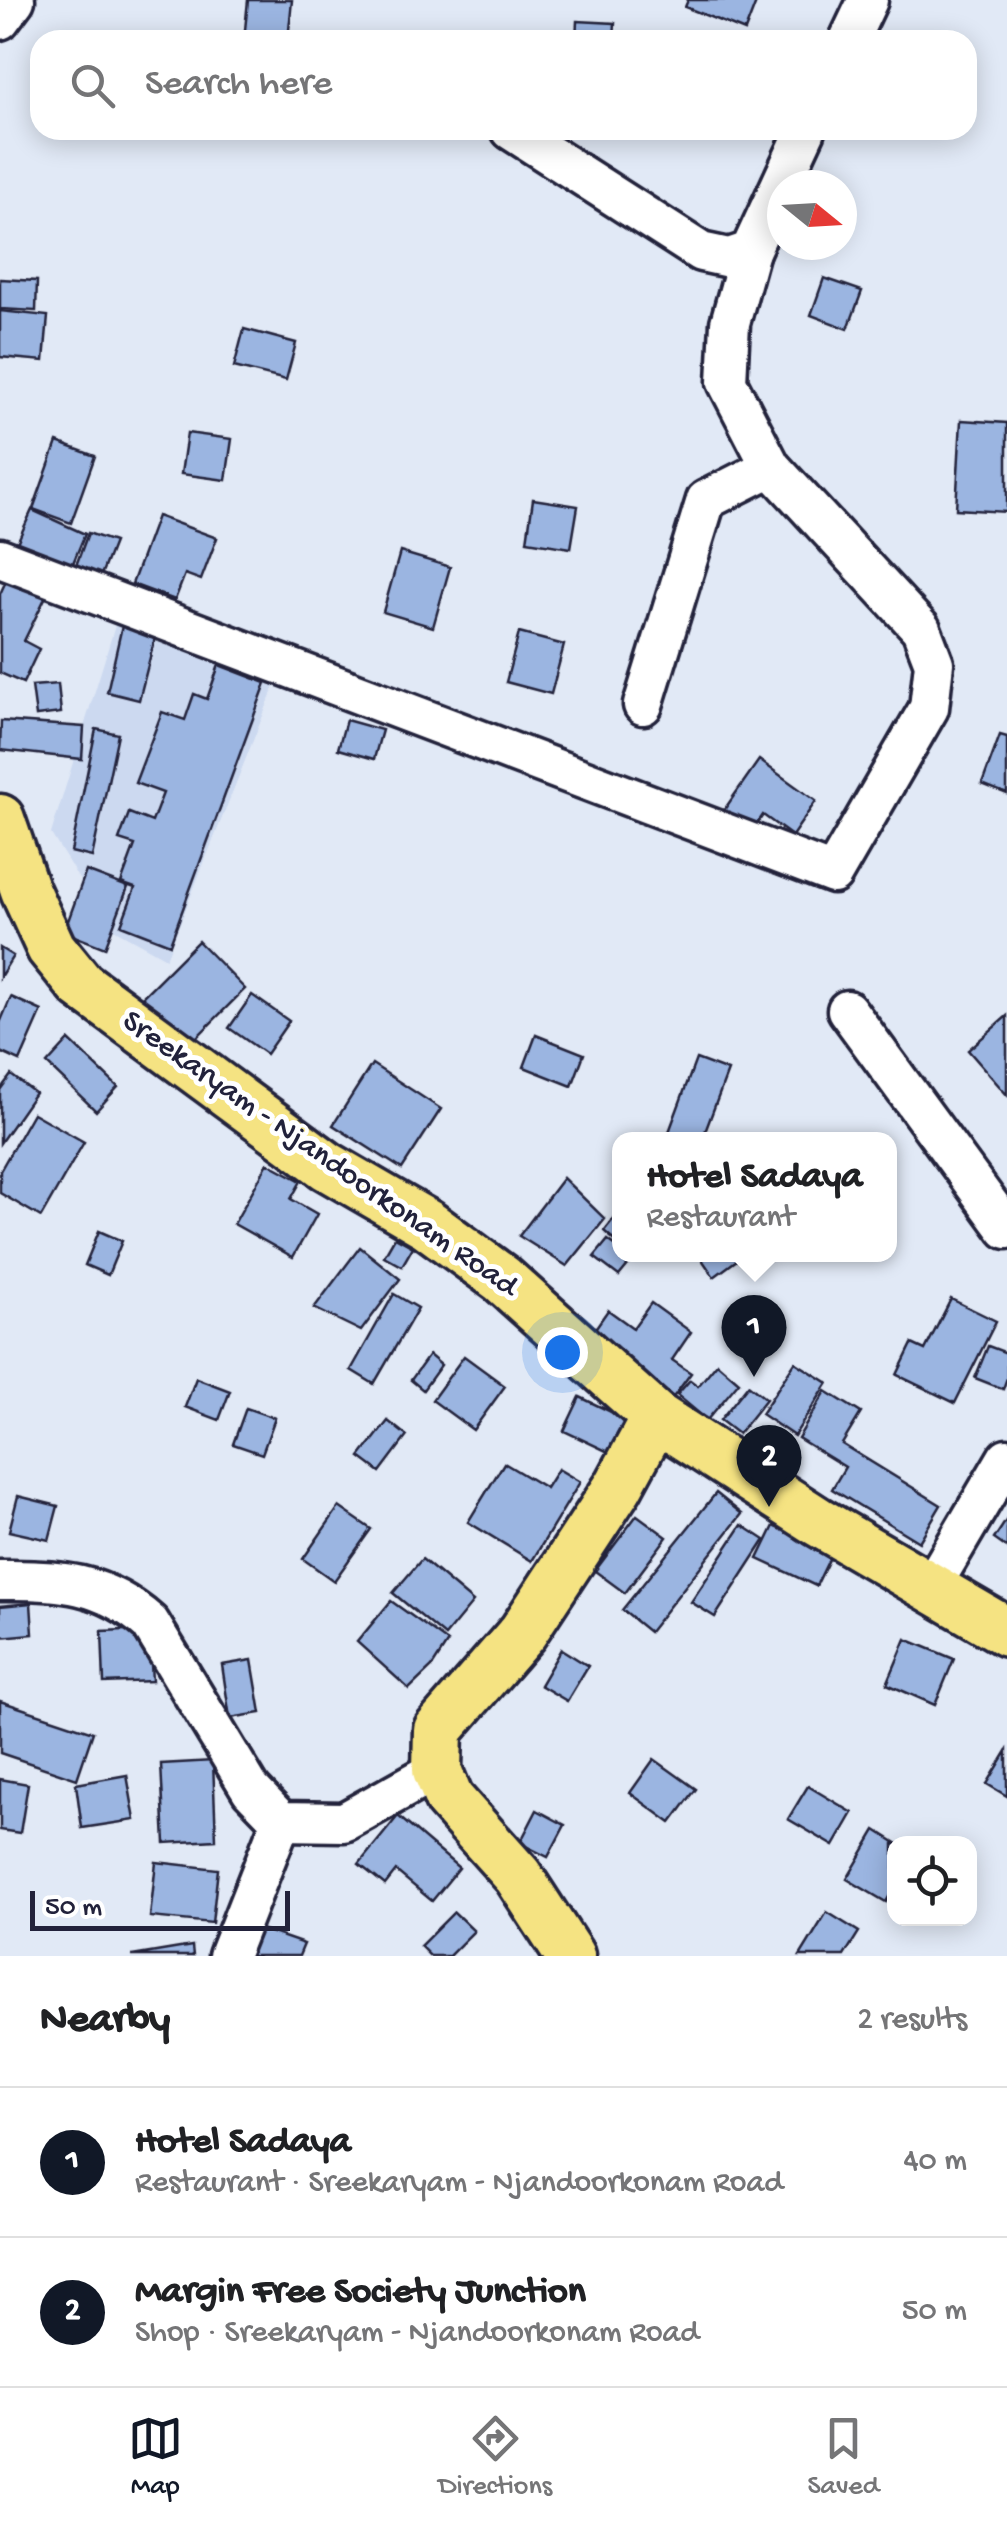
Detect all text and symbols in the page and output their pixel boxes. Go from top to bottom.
search box [30,30,977,140]
icon: search [65,58,120,113]
text: Search here [145,63,332,107]
north arrow [767,170,857,260]
street label: Sreekaryam - Njandoorkonam Road [114,1003,526,1308]
popup [612,1132,897,1262]
text: Hotel Sadaya [647,1156,862,1200]
text: Restaurant [647,1200,795,1238]
pin: 1 [722,1294,786,1377]
your location [537,1327,588,1378]
pin: 2 [736,1424,802,1507]
map controls [887,1836,977,1926]
button: locate [887,1836,977,1926]
scale bar [30,1886,290,1930]
text: 50 m [45,1892,102,1925]
text: Nearby [40,1997,170,2046]
text: 2 results [857,2002,967,2040]
text: Hotel Sadaya [135,2121,351,2165]
text: 1 [66,2143,79,2181]
text: 40 m [903,2143,967,2181]
text: Restaurant · Sreekaryam - Njandoorkonam Road [135,2165,783,2203]
text: Margin Free Society Junction [135,2271,586,2315]
text: 2 [65,2293,80,2331]
text: 50 m [902,2293,967,2331]
text: Shop · Sreekaryam - Njandoorkonam Road [135,2315,699,2353]
tab: Map [128,2411,183,2504]
tab: Directions [438,2411,552,2504]
tab: Saved [807,2411,879,2504]

